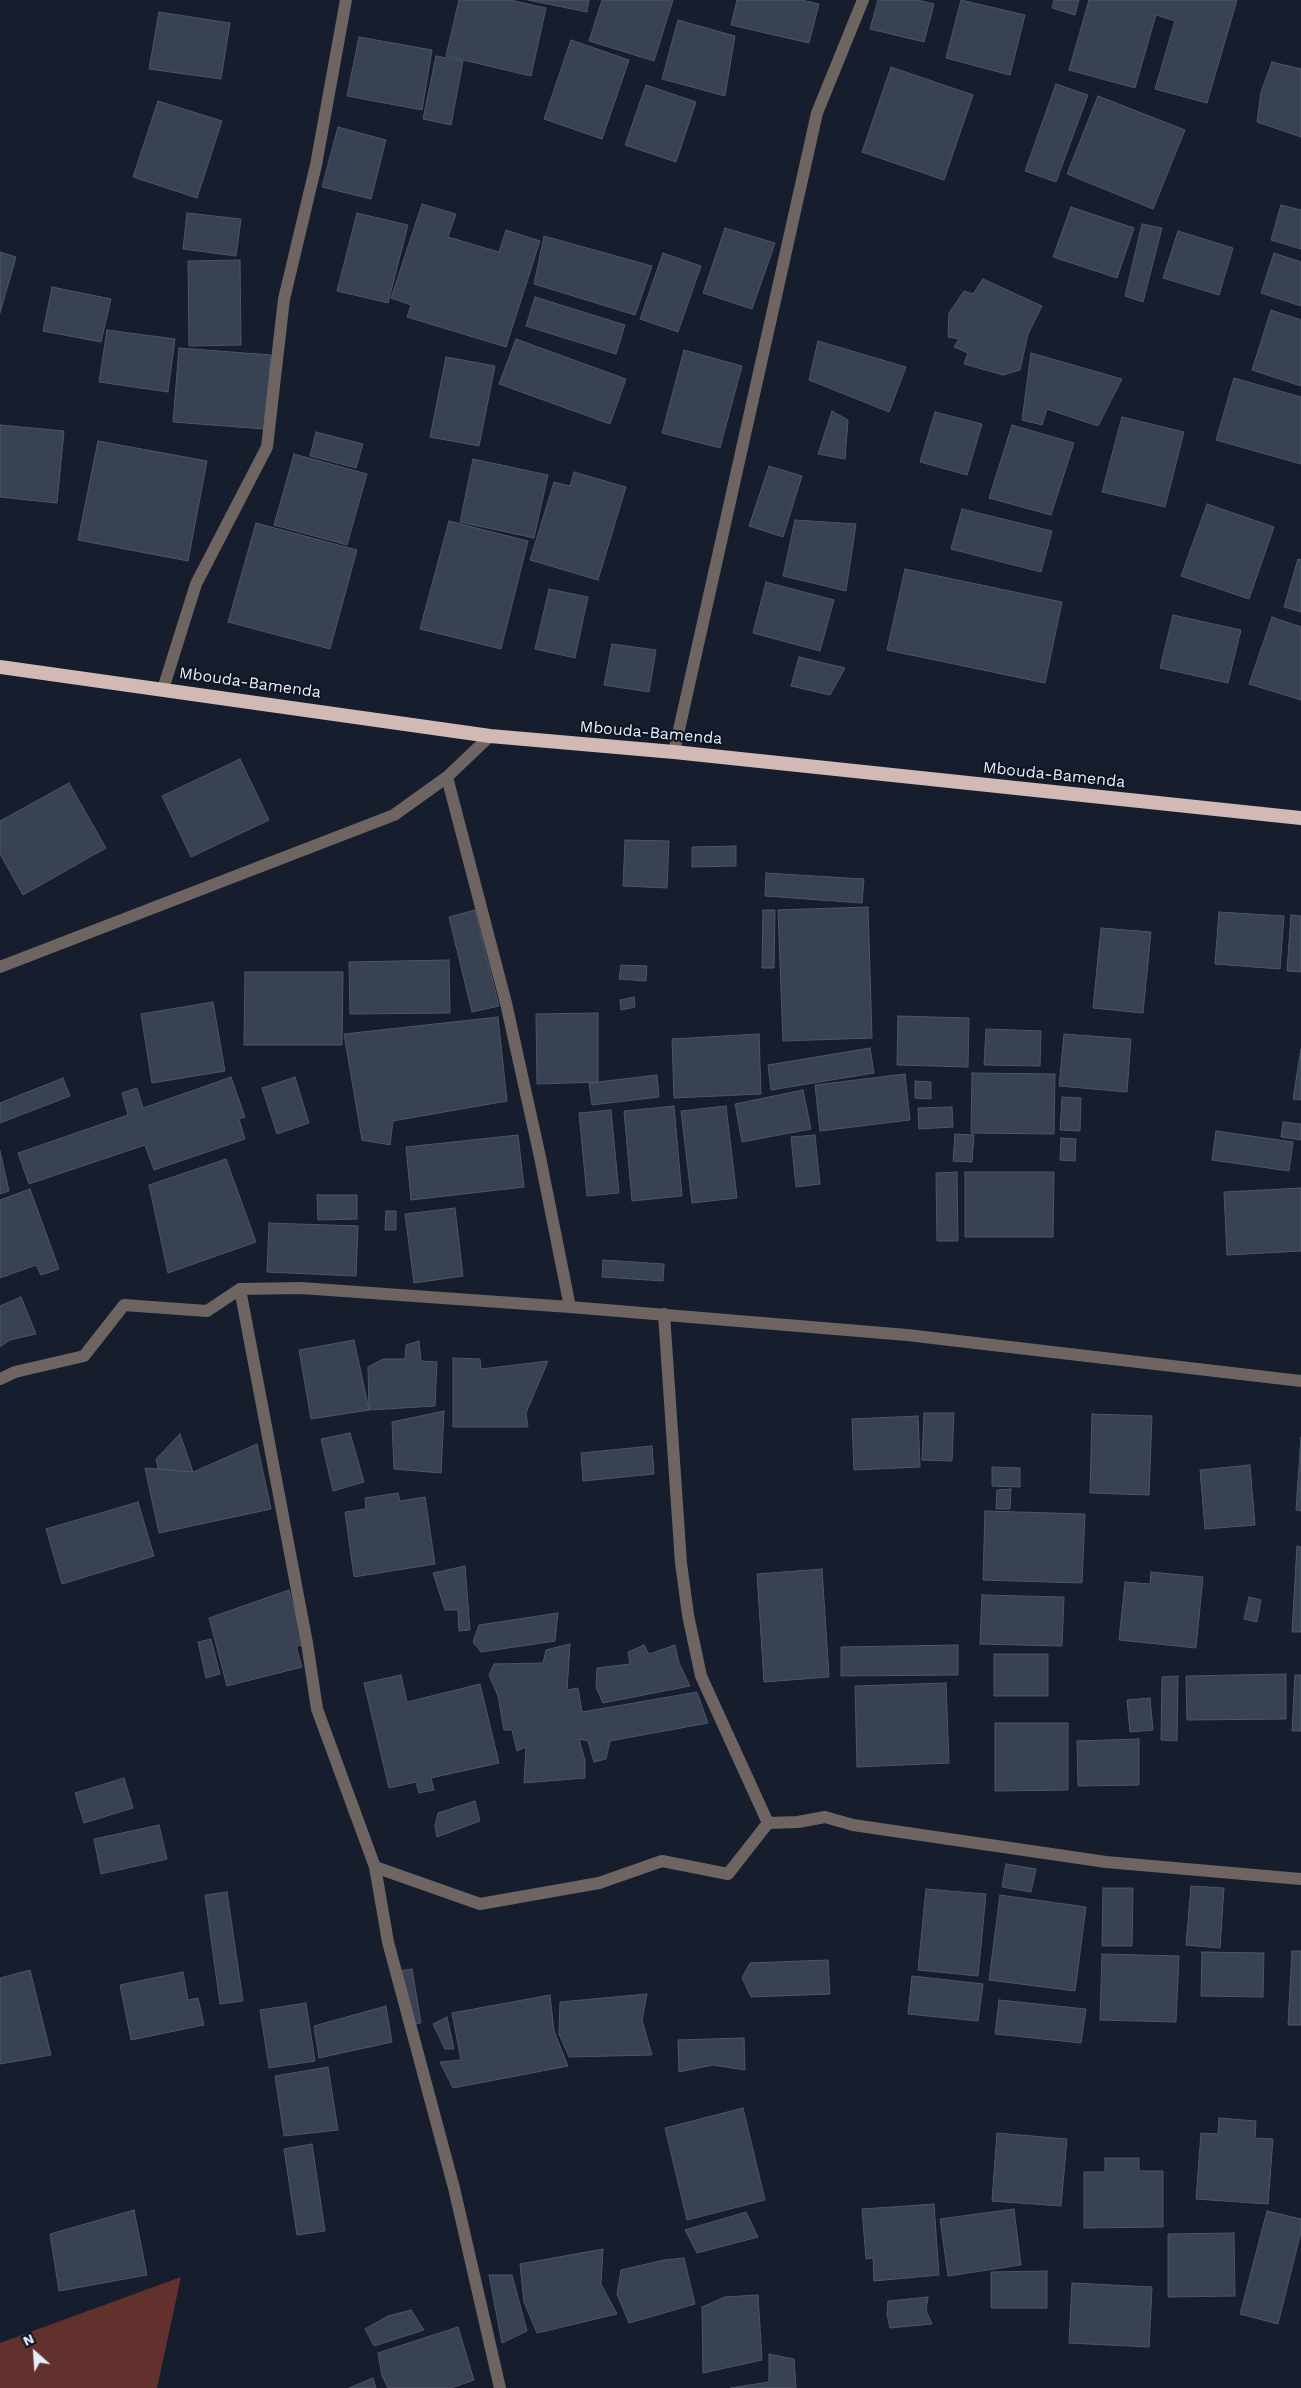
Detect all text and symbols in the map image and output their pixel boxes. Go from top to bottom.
street label: Mbouda-Bamenda [178,664,322,702]
street label: Mbouda-Bamenda [579,717,723,749]
street label: Mbouda-Bamenda [982,758,1126,792]
north arrow [10,2328,60,2378]
text: N [20,2330,37,2349]

